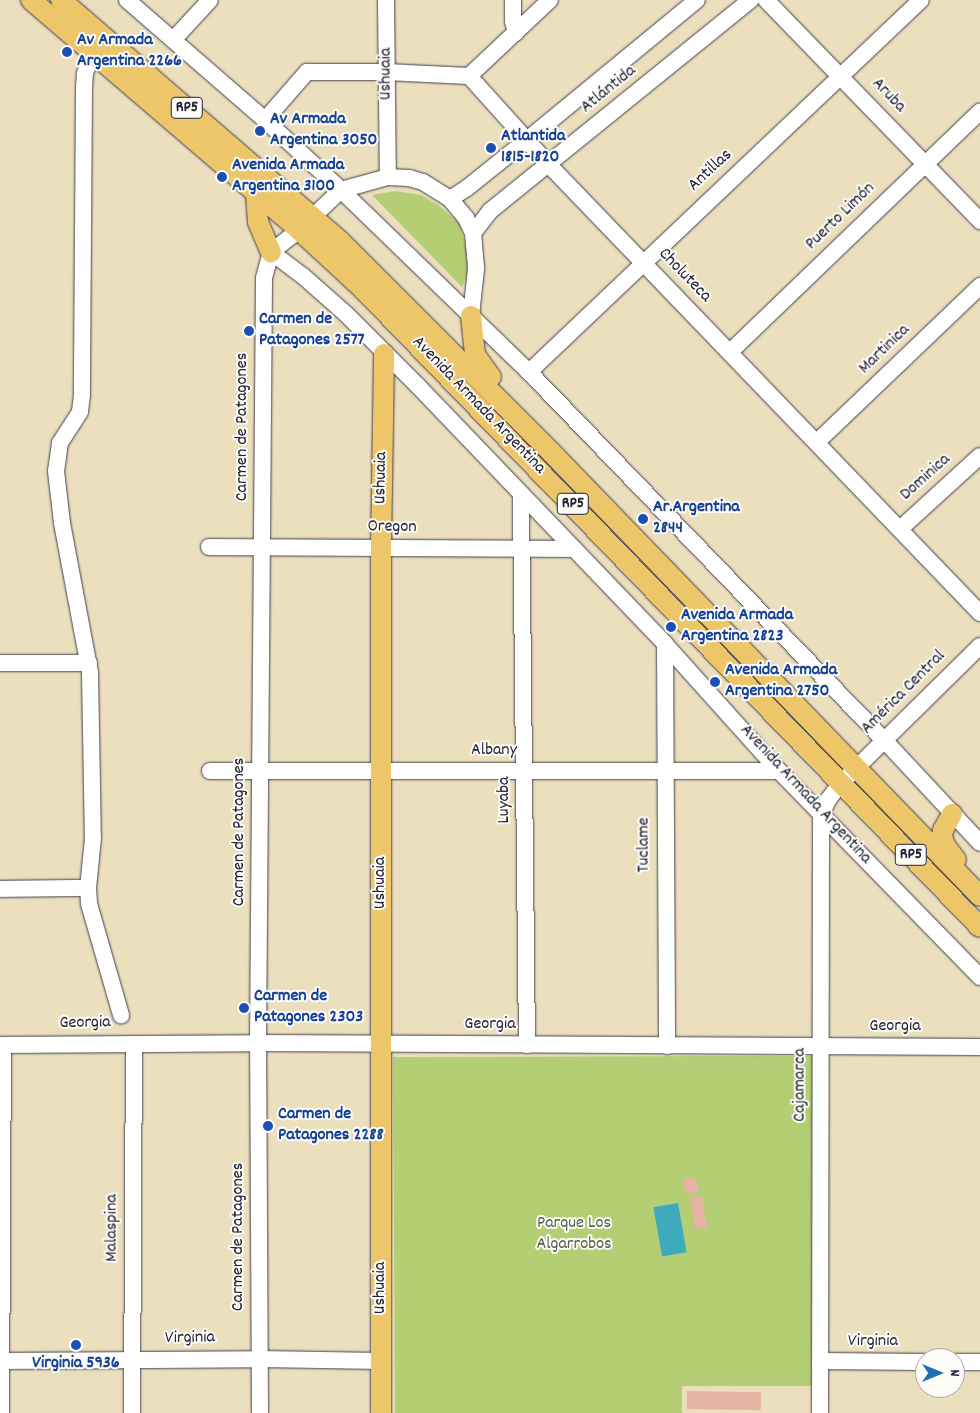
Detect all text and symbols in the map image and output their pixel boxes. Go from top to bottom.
place label: Av Armada Argentina 2266 [77,31,182,74]
marker: Av Armada Argentina 2266 [61,46,73,58]
street label: Ushuaia [376,48,398,100]
street label: Atlántida [577,61,641,119]
street label: Aruba [866,74,910,118]
road number: RP5 [171,95,203,122]
place label: Av Armada Argentina 3050 [270,110,377,152]
marker: Av Armada Argentina 3050 [254,125,266,137]
place label: Atlantida 1815-1820 [501,127,565,170]
marker: Atlantida 1815-1820 [485,142,497,154]
street label: Antillas [684,145,738,197]
place label: Avenida Armada Argentina 3100 [232,156,344,198]
marker: Avenida Armada Argentina 3100 [216,171,228,183]
street label: Puerto Limón [802,178,880,256]
street label: Choluteca [653,244,715,308]
place label: Carmen de Patagones 2577 [259,310,365,352]
street label: Martinica [855,320,915,380]
marker: Carmen de Patagones 2577 [243,325,255,337]
street label: Avenida Armada Argentina [406,332,550,480]
street label: Carmen de Patagones [232,353,254,501]
street label: Dominica [896,450,956,506]
street label: Ushuaia [371,452,393,504]
road number: RP5 [557,490,589,518]
place label: Ar.Argentina 2844 [653,498,740,540]
marker: Ar.Argentina 2844 [637,513,649,525]
street label: Oregon [367,517,417,539]
place label: Avenida Armada Argentina 2823 [681,606,793,649]
marker: Avenida Armada Argentina 2823 [665,621,677,633]
street label: América Central [857,646,951,740]
place label: Avenida Armada Argentina 2750 [725,661,837,704]
marker: Avenida Armada Argentina 2750 [709,676,721,688]
street label: Avenida Armada Argentina [735,721,875,869]
street label: Albany [471,740,517,762]
street label: Carmen de Patagones [229,758,251,906]
street label: Luyaba [494,776,516,824]
street label: Tuclame [634,817,656,873]
road number: RP5 [895,842,927,868]
street label: Ushuaia [370,857,392,909]
place label: Carmen de Patagones 2303 [254,987,363,1030]
marker: Carmen de Patagones 2303 [238,1002,250,1014]
street label: Georgia [59,1013,111,1035]
street label: Georgia [464,1014,516,1036]
street label: Georgia [869,1016,921,1038]
street label: Cajamarca [790,1048,812,1122]
place label: Carmen de Patagones 2288 [278,1105,384,1148]
marker: Carmen de Patagones 2288 [262,1120,274,1132]
street label: Carmen de Patagones [228,1163,250,1311]
street label: Malaspina [102,1194,124,1262]
park label: Parque Los Algarrobos [536,1214,612,1256]
street label: Ushuaia [370,1262,392,1314]
street label: Virginia [165,1328,215,1350]
street label: Virginia [848,1331,898,1353]
marker: Virginia 5936 [70,1339,82,1351]
north arrow [915,1348,965,1398]
place label: Virginia 5936 [32,1353,120,1375]
text: N [944,1370,964,1376]

